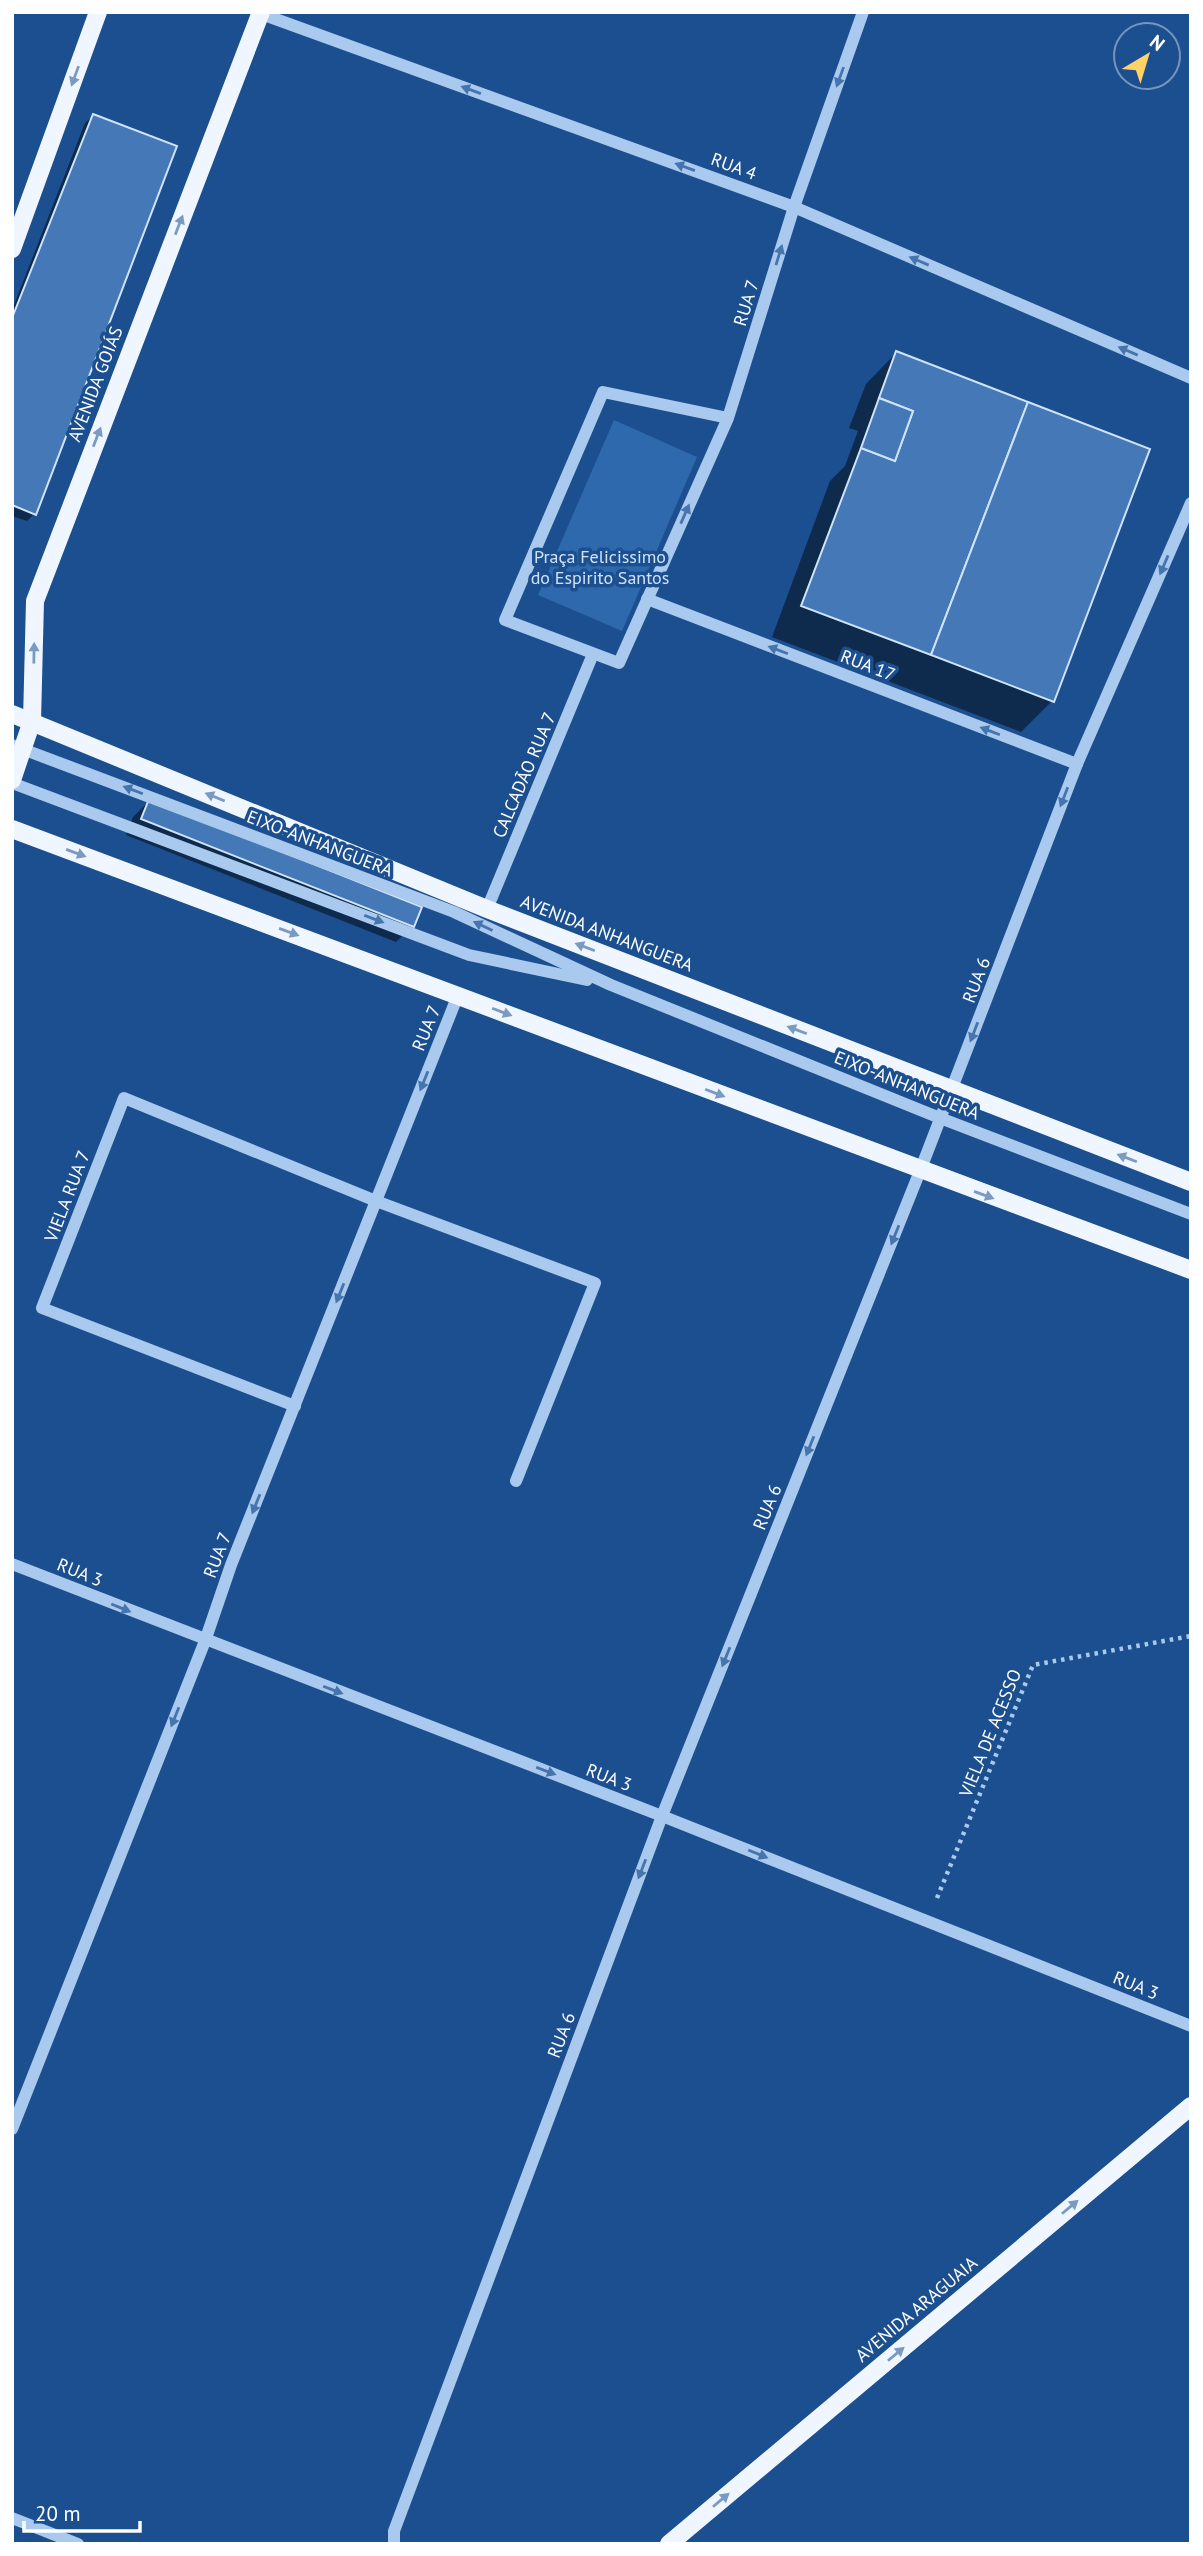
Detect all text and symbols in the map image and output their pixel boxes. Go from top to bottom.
north arrow [1112,21,1182,91]
text: N [1145,29,1170,56]
one-way arrow [69,66,80,87]
one-way arrow [834,66,845,87]
one-way arrow [461,84,482,95]
street label: RUA 4 [708,147,760,185]
one-way arrow [675,161,696,172]
one-way arrow [174,214,185,235]
one-way arrow [774,244,785,265]
one-way arrow [908,255,929,266]
street label: RUA 7 [728,277,764,329]
street label: AVENIDA GOIÁS [62,323,128,445]
one-way arrow [1118,345,1138,357]
one-way arrow [92,427,103,448]
one-way arrow [680,504,691,525]
park label: Praça Felicissimo do Espirito Santos [531,545,669,589]
one-way arrow [1158,555,1169,576]
one-way arrow [28,642,39,664]
one-way arrow [767,644,788,655]
street label: RUA 17 [837,644,899,686]
street label: CALCADÃO RUA 7 [487,709,561,841]
one-way arrow [980,726,1001,737]
one-way arrow [123,785,144,796]
one-way arrow [1059,786,1070,807]
one-way arrow [205,791,226,802]
street label: EIXO-ANHANGUERA [244,805,397,882]
one-way arrow [66,848,87,859]
street label: AVENIDA ANHANGUERA [518,890,697,977]
one-way arrow [364,914,385,925]
one-way arrow [472,920,493,931]
one-way arrow [279,927,300,938]
one-way arrow [574,942,595,953]
street label: RUA 6 [957,954,995,1006]
street label: RUA 7 [407,1002,445,1054]
one-way arrow [492,1007,513,1018]
one-way arrow [969,1022,980,1043]
one-way arrow [786,1025,807,1036]
street label: EIXO-ANHANGUERA [831,1045,983,1125]
one-way arrow [418,1071,429,1092]
one-way arrow [705,1088,726,1099]
street label: VIELA RUA 7 [39,1147,95,1246]
one-way arrow [1116,1152,1137,1163]
one-way arrow [974,1189,995,1200]
one-way arrow [889,1224,900,1245]
one-way arrow [334,1282,345,1303]
one-way arrow [805,1435,816,1456]
street label: RUA 6 [748,1481,786,1533]
one-way arrow [250,1494,261,1515]
street label: RUA 7 [198,1529,236,1581]
street label: RUA 3 [54,1553,106,1591]
one-way arrow [111,1602,132,1613]
one-way arrow [720,1647,731,1668]
street label: VIELA DE ACESSO [953,1666,1026,1801]
one-way arrow [323,1685,344,1696]
one-way arrow [170,1706,181,1727]
street label: RUA 3 [583,1758,635,1796]
one-way arrow [535,1766,556,1777]
one-way arrow [747,1848,768,1859]
one-way arrow [637,1858,648,1879]
street label: RUA 3 [1110,1966,1162,2004]
street label: RUA 6 [542,2009,580,2061]
one-way arrow [1061,2200,1078,2215]
street label: AVENIDA ARAGUAIA [850,2251,982,2367]
one-way arrow [886,2346,904,2361]
scale bar [24,2490,140,2534]
one-way arrow [713,2493,730,2508]
text: 20 m [35,2500,81,2527]

